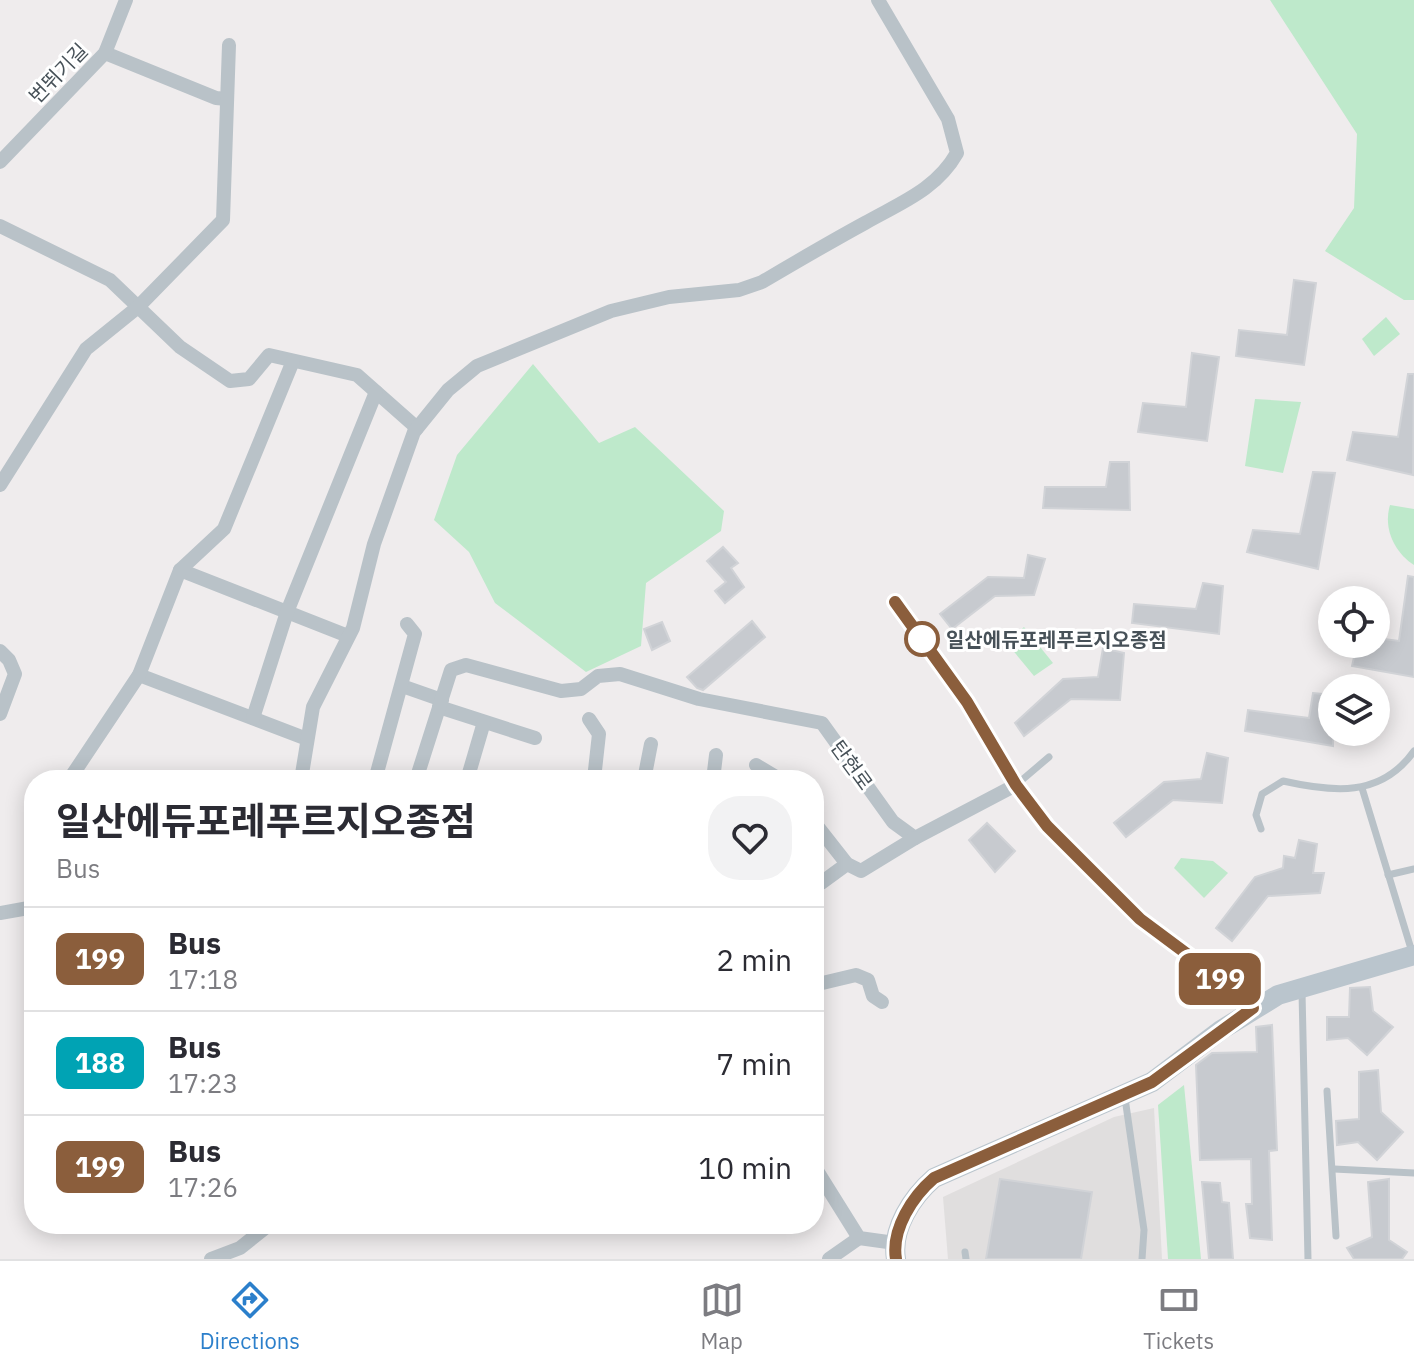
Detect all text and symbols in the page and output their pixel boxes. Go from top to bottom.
street label: 번뛰기길 [23,37,93,109]
map controls [1318,586,1390,746]
button: locate [1318,586,1390,658]
marker: 일산에듀포레푸르지오종점 [905,622,939,656]
place label: 일산에듀포레푸르지오종점 [946,626,1167,653]
button: layers [1318,674,1390,746]
street label: 탄현로 [825,735,879,795]
text: 일산에듀포레푸르지오종점 [56,796,476,845]
button: heart [708,796,792,880]
text: Bus [56,851,100,885]
text: Bus [168,923,221,962]
text: 199 [75,940,125,977]
text: 2 min [716,940,792,979]
line badge: 199 [1174,953,1266,1005]
text: 199 [1195,960,1245,997]
text: 17:18 [168,962,238,996]
text: Bus [168,1027,221,1066]
text: 188 [75,1044,125,1081]
text: 7 min [716,1044,792,1083]
text: 17:23 [168,1066,238,1100]
text: Bus [168,1131,221,1170]
text: 199 [75,1148,125,1185]
text: 10 min [698,1148,792,1187]
text: 17:26 [168,1170,238,1204]
tab: Directions [200,1278,300,1355]
tab: Map [700,1278,744,1355]
tab: Tickets [1143,1278,1214,1355]

